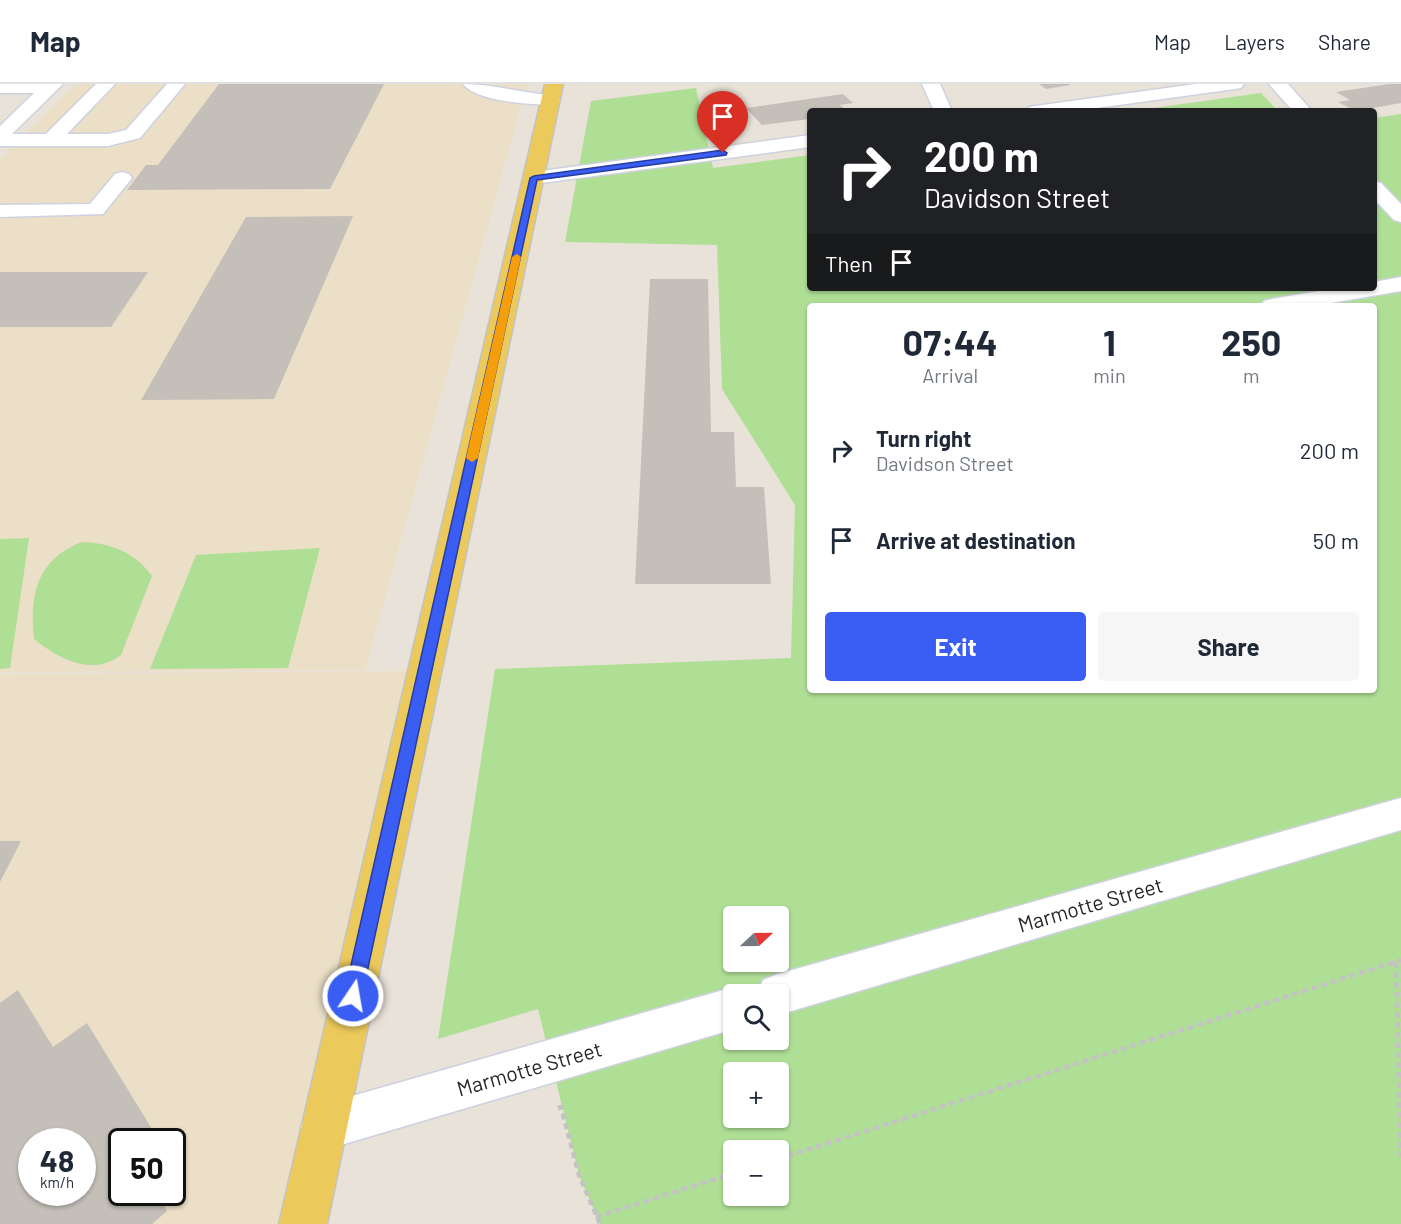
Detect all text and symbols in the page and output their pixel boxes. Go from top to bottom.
text: Map [30,24,81,58]
text: Map [1154,29,1191,54]
text: Layers [1224,29,1285,54]
text: Share [1318,29,1371,54]
pin [697,91,748,153]
icon: arrive [706,100,739,133]
text: 200 m [924,130,1039,180]
icon: right [825,132,903,210]
text: Davidson Street [924,181,1110,213]
icon: arrive [885,246,918,279]
text: Then [825,250,873,276]
text: 07:44 [903,320,998,363]
text: 1 [1103,320,1116,363]
text: 250 [1221,320,1281,363]
text: Arrival [922,363,978,387]
text: min [1093,363,1126,387]
text: m [1243,363,1260,387]
text: Turn right [876,425,971,451]
icon: right [825,434,858,467]
text: 200 m [1300,437,1359,463]
text: Davidson Street [876,451,1014,475]
icon: arrive [825,524,858,557]
text: Arrive at destination [876,527,1075,553]
text: 50 m [1313,527,1359,553]
button: Exit [825,612,1086,681]
button: Share [1098,612,1359,681]
street label: Marmotte Street [1015,871,1165,937]
north arrow [723,906,789,972]
map controls [723,906,789,1206]
position arrow [321,964,385,1028]
button: search [723,984,789,1050]
street label: Marmotte Street [454,1035,604,1101]
button: + [723,1062,789,1128]
speed limit sign: 50 [108,1128,186,1206]
button: − [723,1140,789,1206]
text: 48 [40,1142,74,1178]
text: km/h [40,1173,74,1191]

